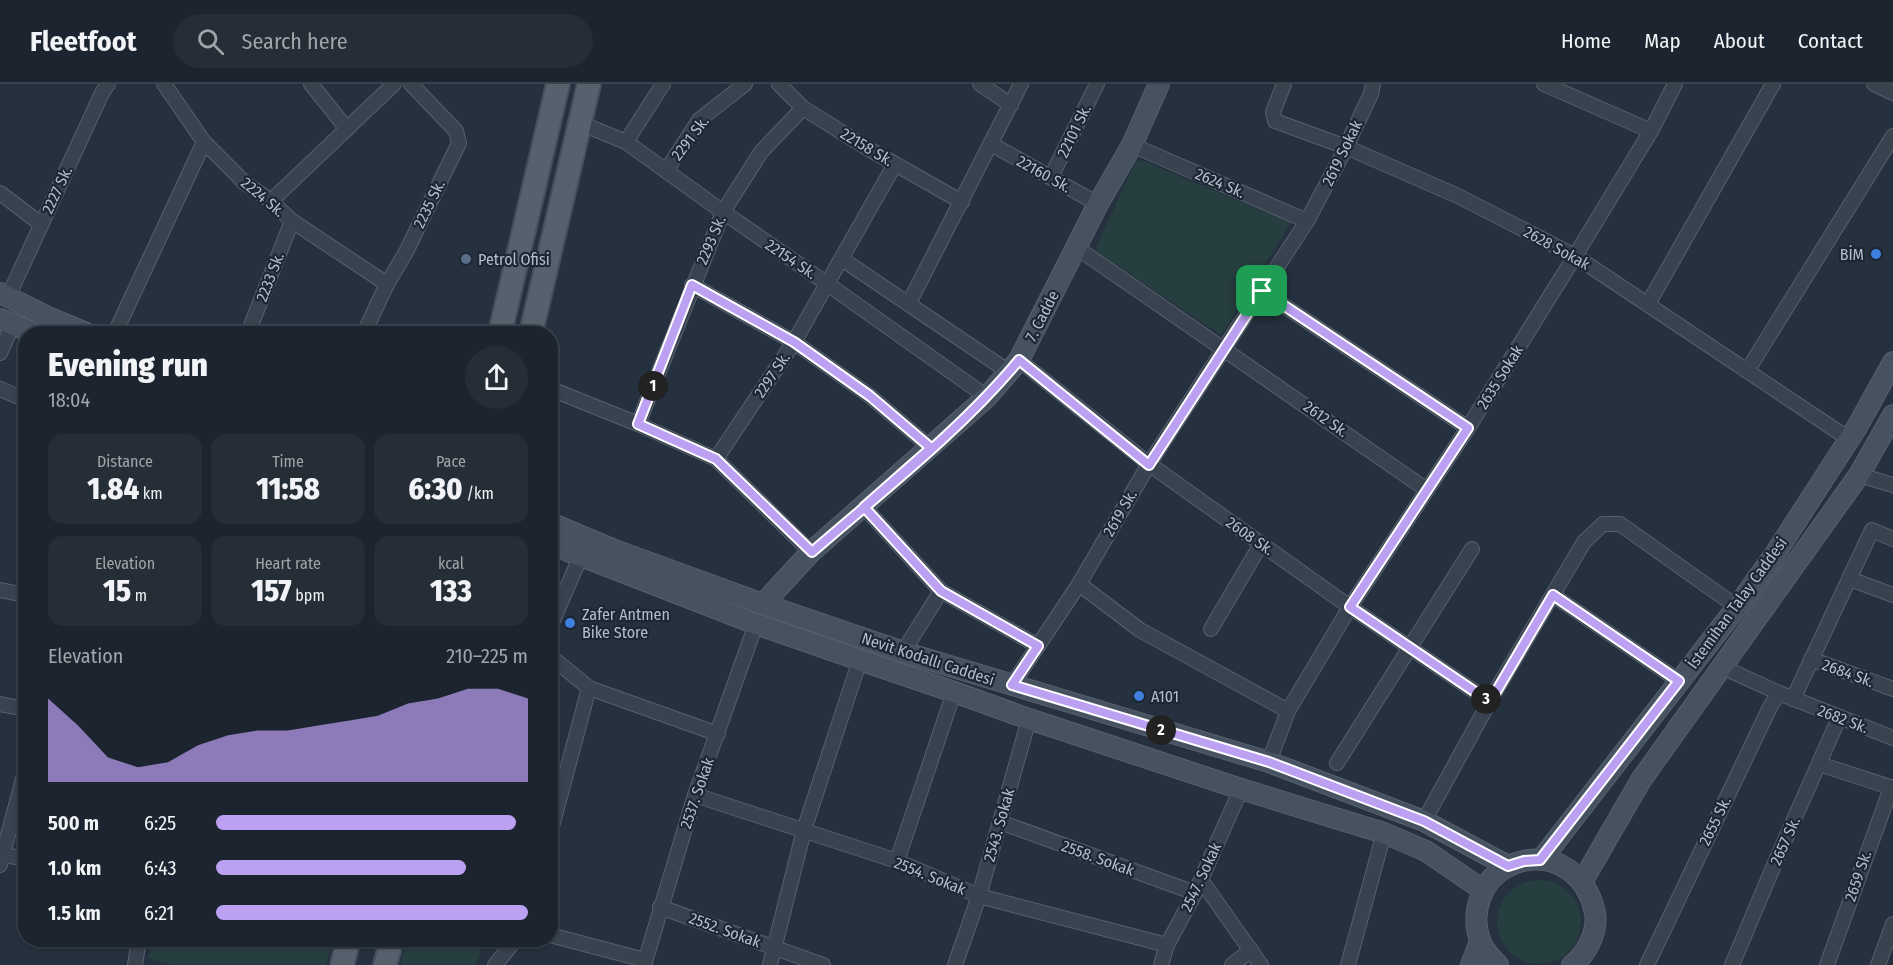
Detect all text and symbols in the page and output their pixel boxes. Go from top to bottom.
search box [173,14,593,68]
text: Fleetfoot [30,25,137,58]
icon: search [194,25,227,58]
text: Search here [242,28,348,55]
text: Home [1561,28,1611,54]
text: Map [1644,28,1681,54]
text: About [1714,28,1765,54]
text: Contact [1798,28,1863,54]
street label: 22101 Sk. [1053,101,1095,161]
street label: 2291 Sk. [667,112,713,164]
street label: 2619 Sokak [1318,116,1366,189]
street label: 22158 Sk. [837,124,897,170]
street label: 22160 Sk. [1014,151,1074,197]
street label: 2227 Sk. [38,163,76,217]
street label: 2624 Sk. [1192,164,1248,202]
street label: 2224 Sk. [237,173,289,221]
street label: 2235 Sk. [409,177,449,231]
street label: 2293 Sk. [692,213,730,267]
street label: 2628 Sokak [1521,222,1594,274]
street label: 22154 Sk. [762,235,820,283]
place label: BİM [1840,245,1864,264]
marker: BİM [1869,247,1883,261]
street label: 2233 Sk. [252,250,288,304]
place label: Petrol Ofisi [478,250,550,269]
marker: Petrol Ofisi [459,252,473,266]
pin [1236,265,1287,316]
icon: arrive [1245,274,1278,307]
street label: 7. Cadde [1021,287,1063,345]
street label: 2635 Sokak [1473,341,1527,413]
text: Evening run [48,345,208,385]
button: share [465,346,528,409]
street label: 2297 Sk. [750,349,794,401]
pin: 1 [638,371,668,401]
text: 1 [650,376,656,395]
text: 18:04 [48,388,90,412]
street label: 2612 Sk. [1300,397,1352,441]
text: Distance [97,452,153,471]
text: Time [272,452,304,471]
text: Pace [436,452,466,471]
text: 1.84 [87,471,139,507]
text: 11:58 [256,471,320,507]
text: 6:30 [408,471,463,507]
text: km [139,484,163,503]
text: /km [463,484,494,503]
street label: 2619 Sk. [1099,486,1141,540]
street label: 2608 Sk. [1222,513,1278,559]
street label: İstemihan Talay Caddesi [1683,534,1791,672]
text: Elevation [95,554,155,573]
text: Heart rate [255,554,321,573]
text: kcal [438,554,464,573]
text: 15 [103,573,131,609]
text: 157 [251,573,292,609]
text: 133 [430,573,472,609]
text: m [131,586,147,605]
text: bpm [292,586,325,605]
place label: Zafer Antmen Bike Store [582,605,670,642]
marker: Zafer Antmen Bike Store [563,616,577,630]
street label: Nevit Kodallı Caddesi [859,629,997,689]
text: Elevation [48,644,123,668]
text: 210–225 m [446,644,528,668]
street label: 2684 Sk. [1820,655,1876,691]
pin: 3 [1471,684,1501,714]
place label: A101 [1151,687,1179,706]
marker: A101 [1132,689,1146,703]
text: 3 [1482,689,1490,708]
street label: 2682 Sk. [1815,701,1871,737]
pin: 2 [1146,715,1176,745]
text: 2 [1157,720,1165,739]
street label: 2537. Sokak [676,754,718,831]
street label: 2543. Sokak [980,786,1019,864]
street label: 2655 Sk. [1695,793,1735,849]
text: 500 m [48,811,99,835]
text: 6:25 [144,811,176,835]
street label: 2657 Sk. [1766,814,1804,868]
street label: 2558. Sokak [1059,836,1137,880]
street label: 2547. Sokak [1177,839,1226,915]
street label: 2659 Sk. [1840,848,1876,904]
street label: 2554. Sokak [891,853,969,899]
text: 1.0 km [48,856,101,880]
text: 6:43 [144,856,176,880]
text: 1.5 km [48,901,101,925]
text: 6:21 [144,901,174,925]
street label: 2552. Sokak [687,908,764,952]

